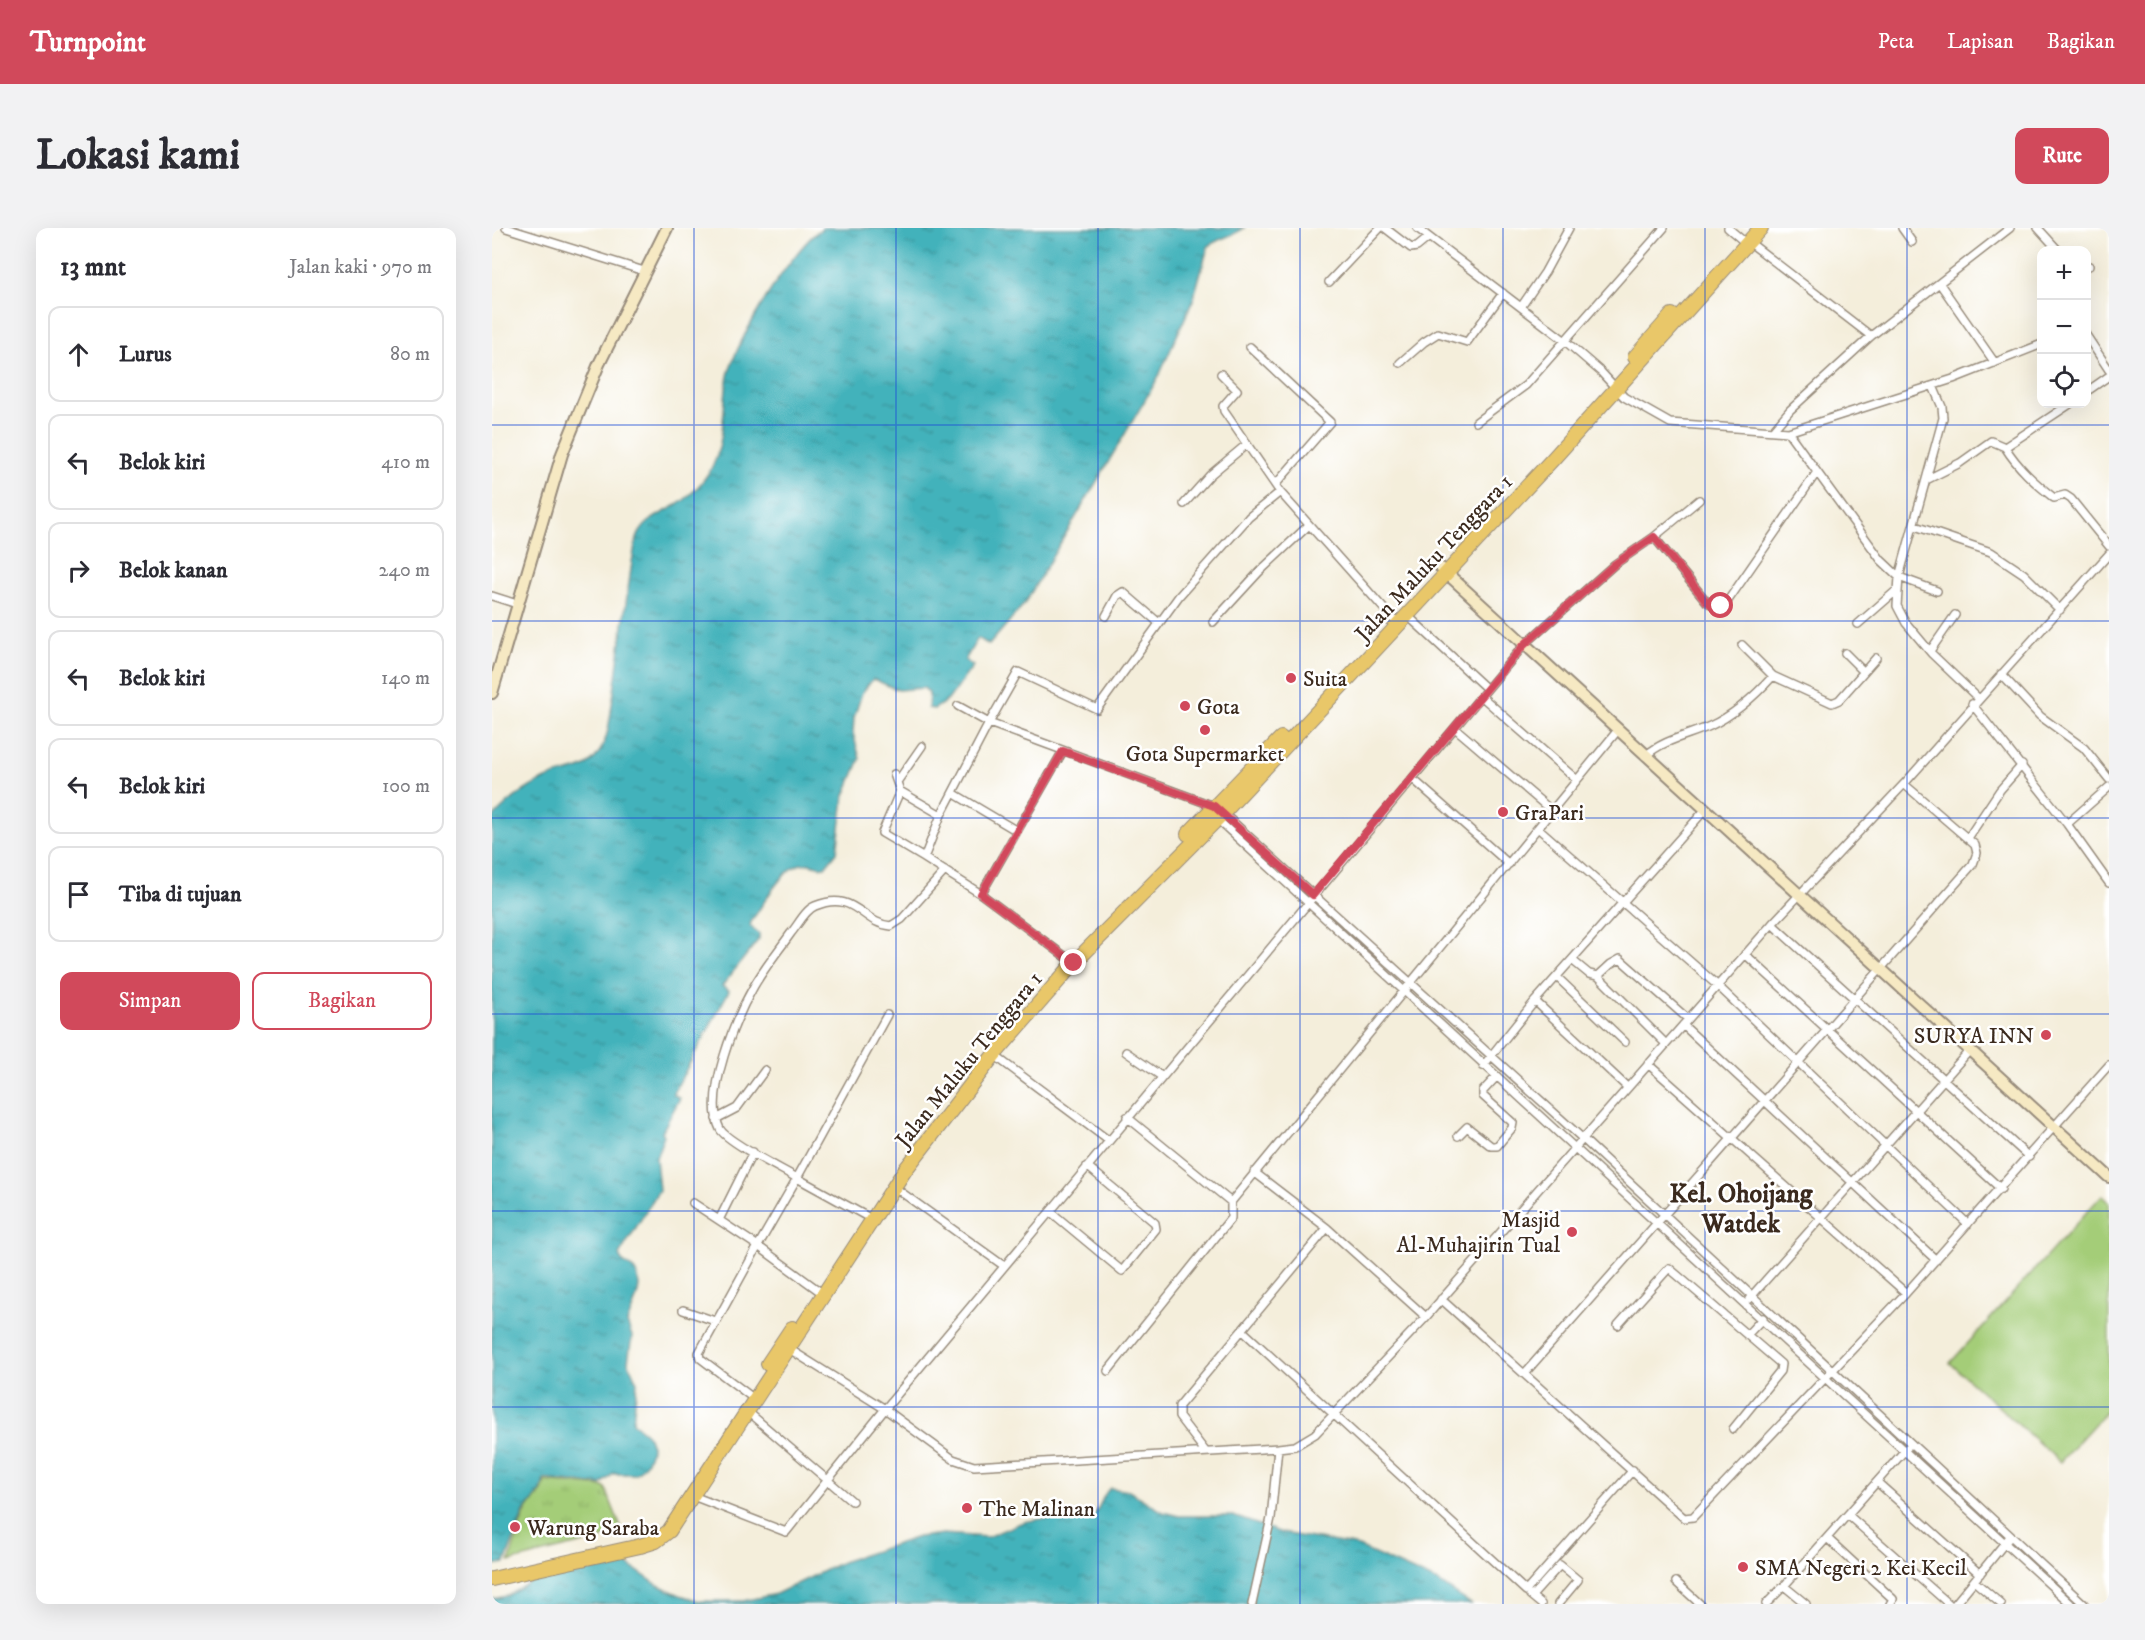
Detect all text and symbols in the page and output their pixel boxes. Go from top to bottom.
text: Turnpoint [30,25,146,60]
text: Peta [1878,29,1914,55]
text: Lapisan [1947,29,2014,55]
text: Bagikan [2047,29,2115,55]
button: Rute [2015,128,2109,184]
text: Lokasi kami [36,130,240,182]
map controls [2037,246,2091,408]
button: + [2037,246,2091,300]
text: 13 mnt [60,251,126,284]
text: Jalan kaki · 970 m [289,255,432,280]
button: − [2037,300,2091,354]
icon: ahead [62,338,95,371]
text: Lurus [119,341,172,368]
text: 80 m [390,342,430,367]
button: locate [2037,354,2091,408]
icon: left [62,446,95,479]
text: Belok kiri [119,449,205,476]
text: 410 m [381,450,430,475]
street label: Jalan Maluku Tenggara 1 [1348,469,1519,649]
icon: right [62,554,95,587]
text: Belok kanan [119,557,227,584]
text: 240 m [379,558,430,583]
route start [1707,592,1733,618]
icon: left [62,662,95,695]
text: Belok kiri [119,665,205,692]
text: 140 m [381,666,430,691]
place label: Suita [1303,666,1348,693]
marker: Suita [1284,671,1298,685]
place label: Gota [1197,694,1240,721]
marker: Gota [1178,699,1192,713]
marker: Gota Supermarket [1198,723,1212,737]
place label: Gota Supermarket [1126,741,1284,768]
icon: left [62,770,95,803]
text: Belok kiri [119,773,205,800]
text: 100 m [382,774,430,799]
place label: GraPari [1515,800,1584,827]
marker: GraPari [1496,805,1510,819]
icon: arrive [62,878,95,911]
text: Tiba di tujuan [119,881,241,908]
route end [1060,949,1086,975]
street label: Jalan Maluku Tenggara 1 [889,966,1048,1155]
button: Simpan [60,972,240,1030]
button: Bagikan [252,972,432,1030]
place label: SURYA INN [1914,1023,2034,1050]
marker: SURYA INN [2039,1028,2053,1042]
district label: Kel. Ohoijang Watdek [1669,1178,1814,1241]
place label: Masjid Al-Muhajirin Tual [1397,1207,1560,1259]
marker: Masjid Al-Muhajirin Tual [1565,1225,1579,1239]
place label: The Malinan [979,1496,1096,1523]
marker: The Malinan [960,1501,974,1515]
place label: Warung Saraba [526,1515,660,1542]
marker: Warung Saraba [508,1520,522,1534]
place label: SMA Negeri 2 Kei Kecil [1755,1555,1967,1582]
marker: SMA Negeri 2 Kei Kecil [1736,1560,1750,1574]

